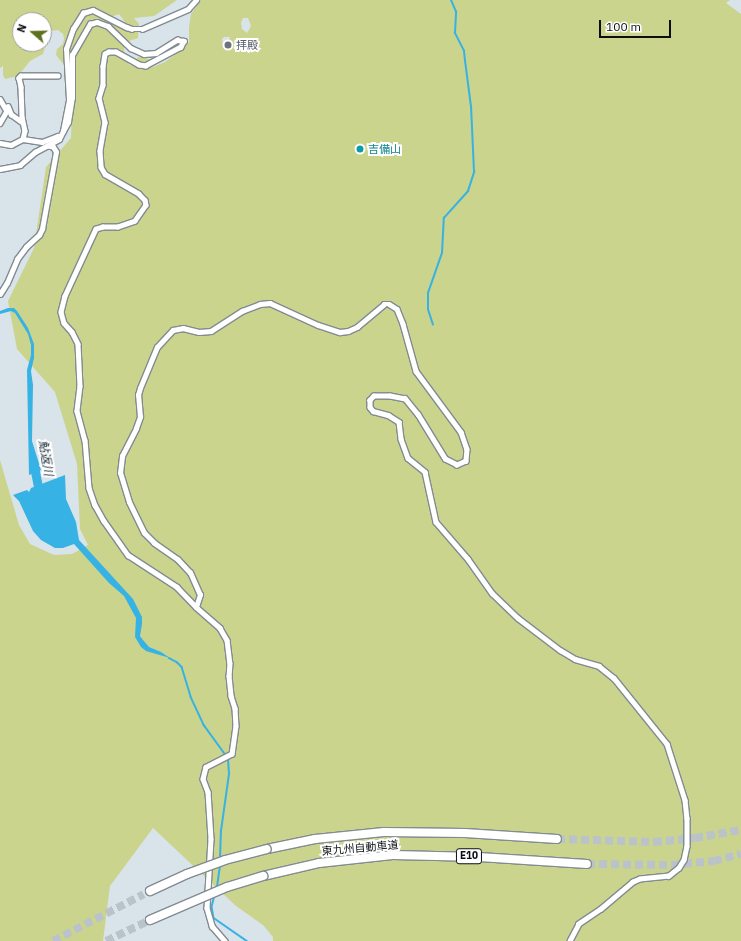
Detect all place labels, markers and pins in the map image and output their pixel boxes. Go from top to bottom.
place label: 拝殿 [236,38,258,52]
marker: 拝殿 [223,40,233,50]
place label: 吉備山 [368,142,401,156]
marker: 吉備山 [355,144,365,154]

